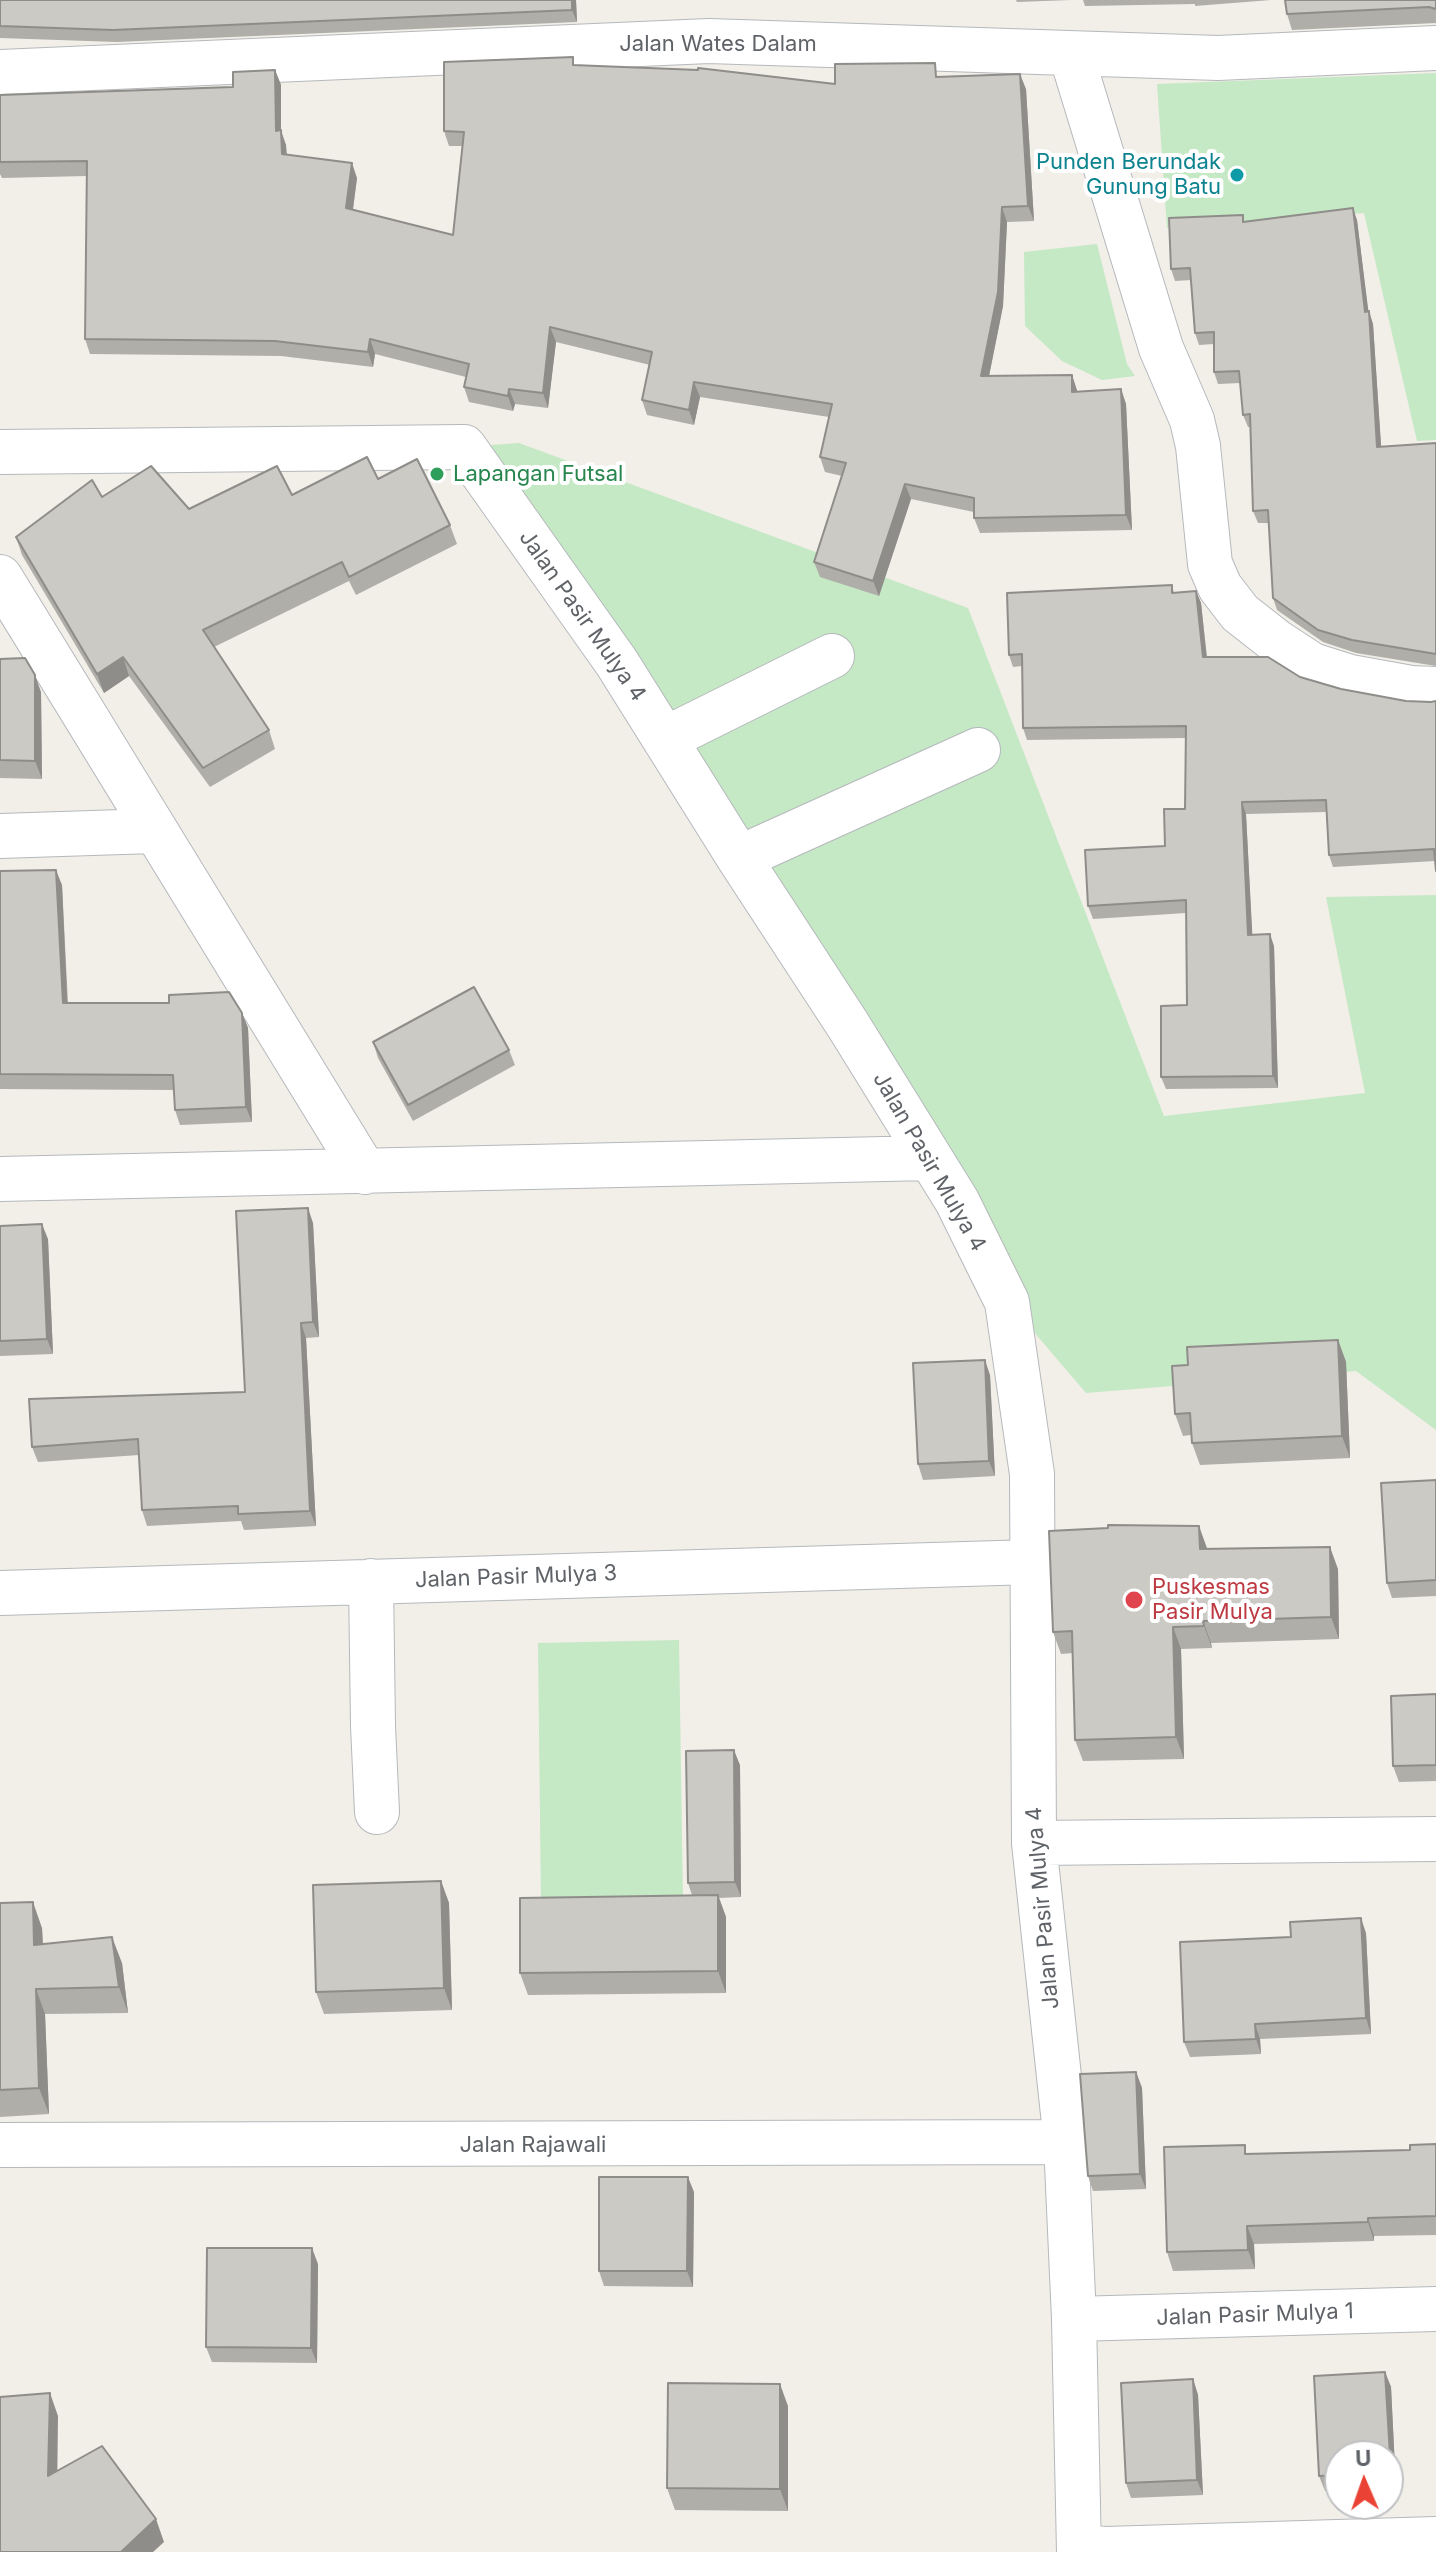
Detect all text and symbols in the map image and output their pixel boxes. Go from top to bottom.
street label: Jalan Wates Dalam [619,31,817,57]
place label: Punden Berundak Gunung Batu [1036,149,1221,200]
marker: Punden Berundak Gunung Batu [1228,166,1246,184]
place label: Lapangan Futsal [453,461,623,487]
marker: Lapangan Futsal [428,465,446,483]
street label: Jalan Pasir Mulya 4 [513,525,651,707]
street label: Jalan Pasir Mulya 4 [867,1068,991,1256]
street label: Jalan Pasir Mulya 3 [414,1560,618,1594]
place label: Puskesmas Pasir Mulya [1152,1574,1273,1626]
marker: Puskesmas Pasir Mulya [1123,1589,1145,1611]
street label: Jalan Pasir Mulya 4 [1021,1806,1065,2010]
street label: Jalan Rajawali [460,2132,606,2158]
street label: Jalan Pasir Mulya 1 [1156,2298,1354,2332]
north arrow [1324,2440,1404,2520]
text: U [1355,2445,1372,2471]

